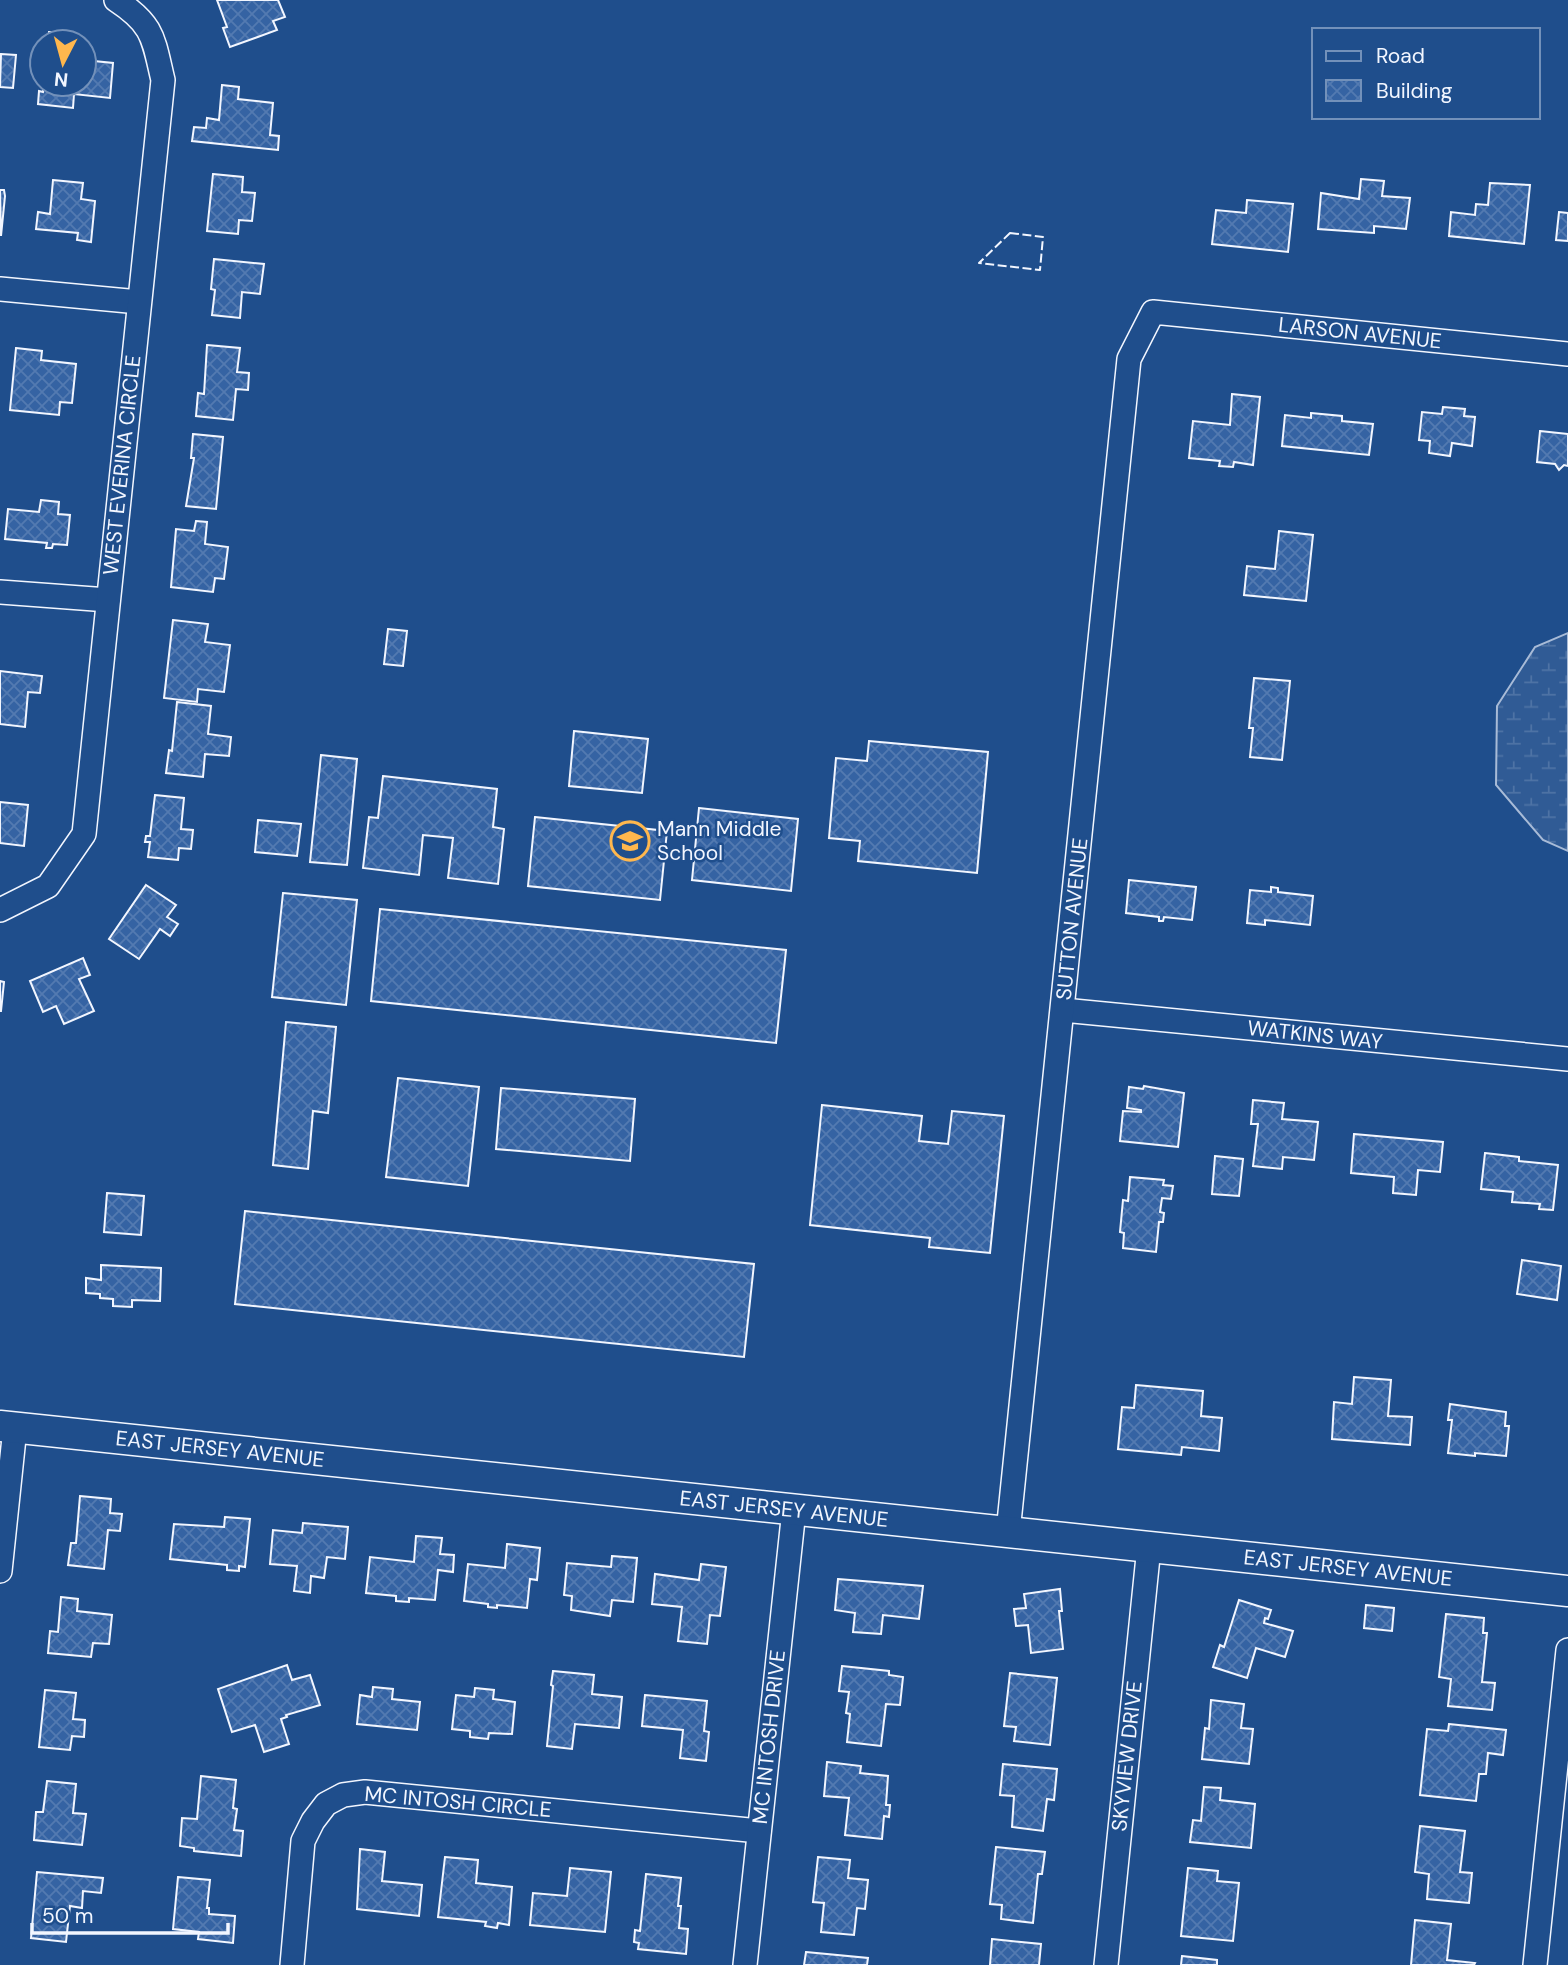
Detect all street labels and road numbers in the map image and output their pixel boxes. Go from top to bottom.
street label: LARSON AVENUE [1277,311,1443,355]
street label: WEST EVERINA CIRCLE [97,354,147,576]
street label: SUTTON AVENUE [1050,836,1094,1002]
street label: WATKINS WAY [1246,1014,1384,1056]
street label: EAST JERSEY AVENUE [114,1424,326,1474]
street label: EAST JERSEY AVENUE [678,1484,890,1534]
street label: EAST JERSEY AVENUE [1242,1543,1454,1593]
street label: MC INTOSH DRIVE [746,1649,792,1825]
street label: SKYVIEW DRIVE [1105,1679,1149,1833]
street label: MC INTOSH CIRCLE [363,1780,553,1824]

